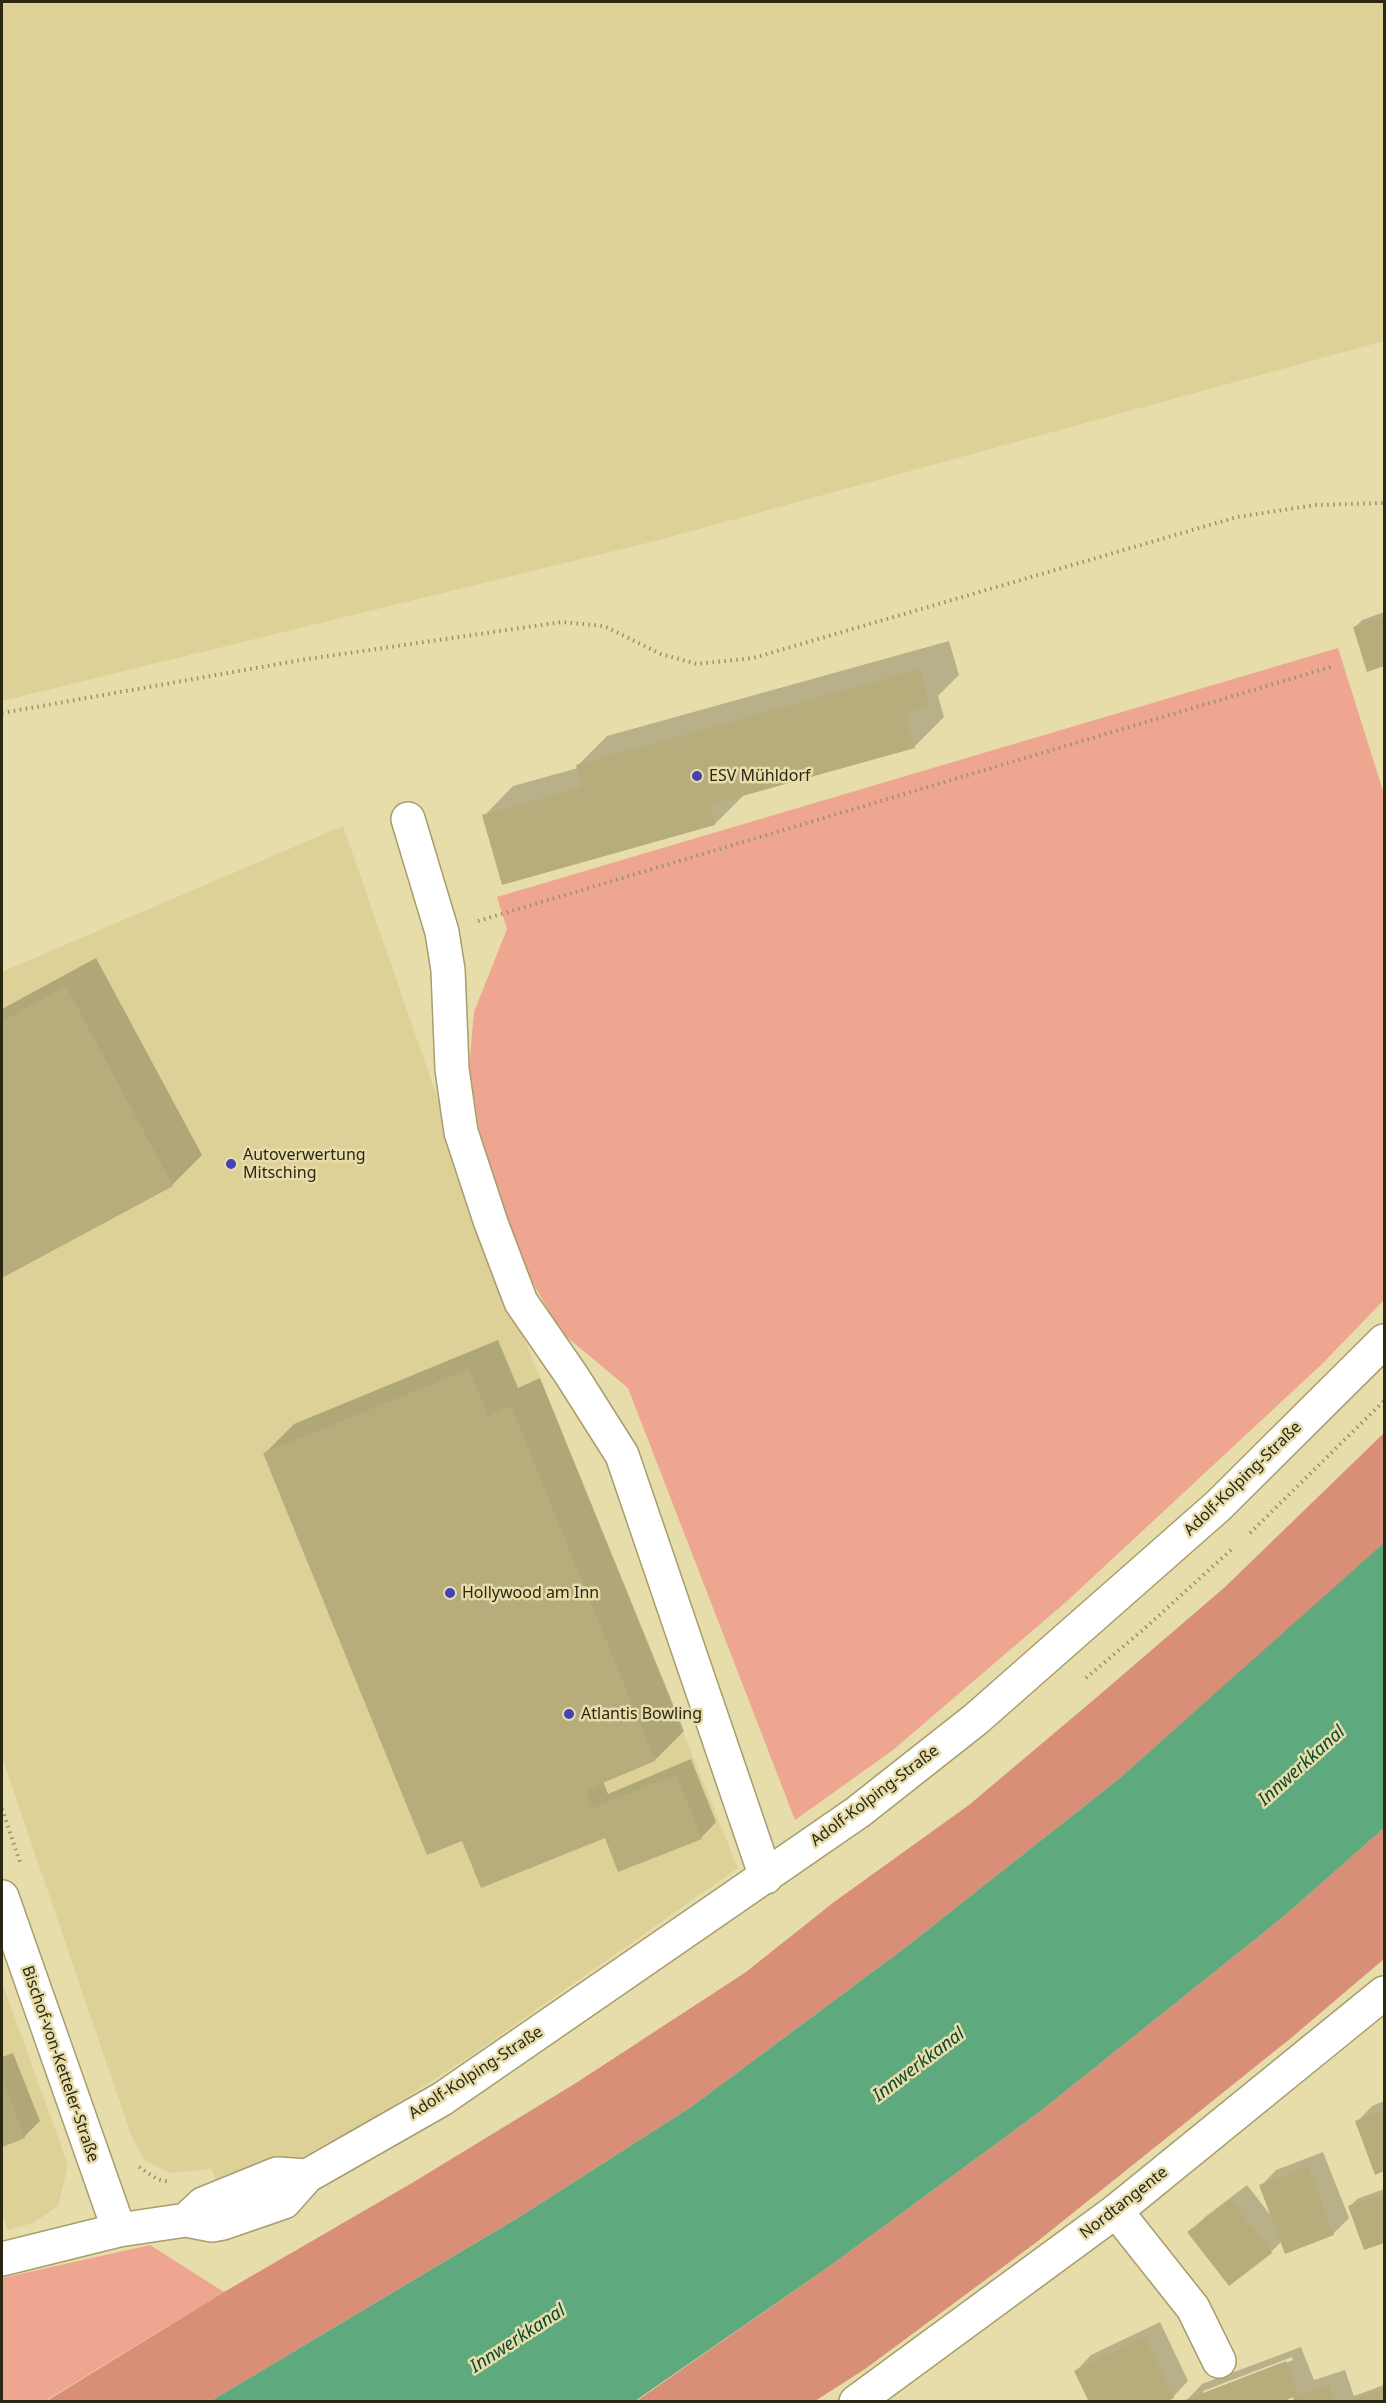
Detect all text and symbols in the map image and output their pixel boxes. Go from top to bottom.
place label: ESV Mühldorf [709,766,810,786]
marker: ESV Mühldorf [690,769,704,783]
place label: Autoverwertung Mitsching [243,1145,366,1183]
marker: Autoverwertung Mitsching [224,1157,238,1171]
street label: Adolf-Kolping-Straße [1180,1418,1306,1540]
place label: Hollywood am Inn [462,1583,599,1603]
marker: Hollywood am Inn [443,1586,457,1600]
place label: Atlantis Bowling [581,1704,702,1724]
marker: Atlantis Bowling [562,1707,576,1721]
water label: Innwerkkanal [1254,1721,1350,1811]
street label: Adolf-Kolping-Straße [807,1741,943,1851]
street label: Bischof-von-Ketteler-Straße [17,1963,103,2165]
street label: Adolf-Kolping-Straße [405,2022,547,2124]
water label: Innwerkkanal [869,2024,969,2106]
street label: Nordtangente [1076,2163,1172,2243]
water label: Innwerkkanal [466,2300,570,2378]

